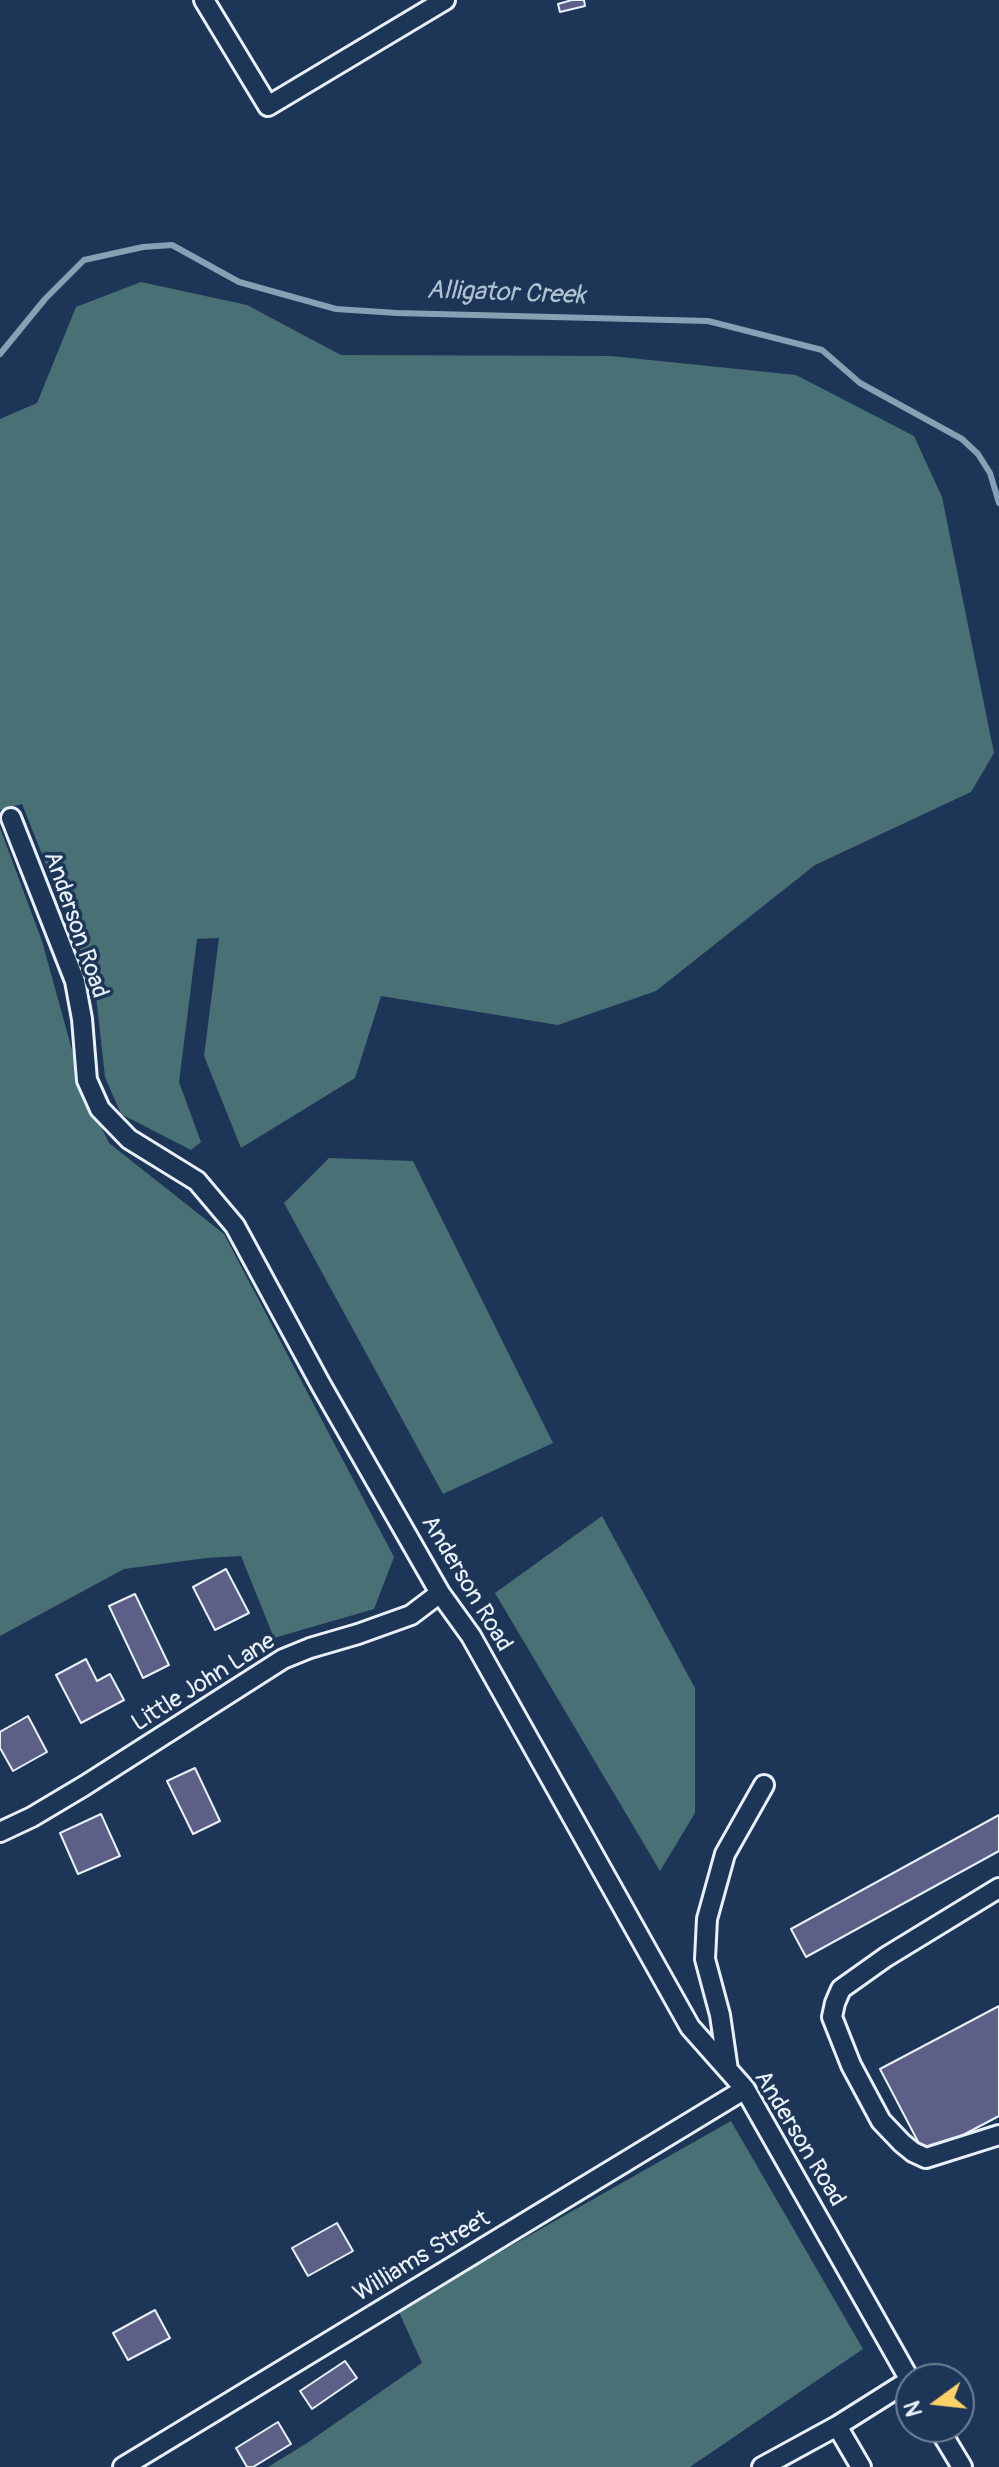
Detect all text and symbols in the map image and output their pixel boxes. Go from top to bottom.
water label: Alligator Creek [426,276,586,312]
street label: Anderson Road [36,848,114,1002]
street label: Anderson Road [414,1511,518,1657]
street label: Little John Lane [127,1627,281,1739]
street label: Anderson Road [747,2066,851,2212]
street label: Williams Street [349,2205,495,2309]
north arrow [895,2363,975,2443]
text: N [898,2398,929,2420]

